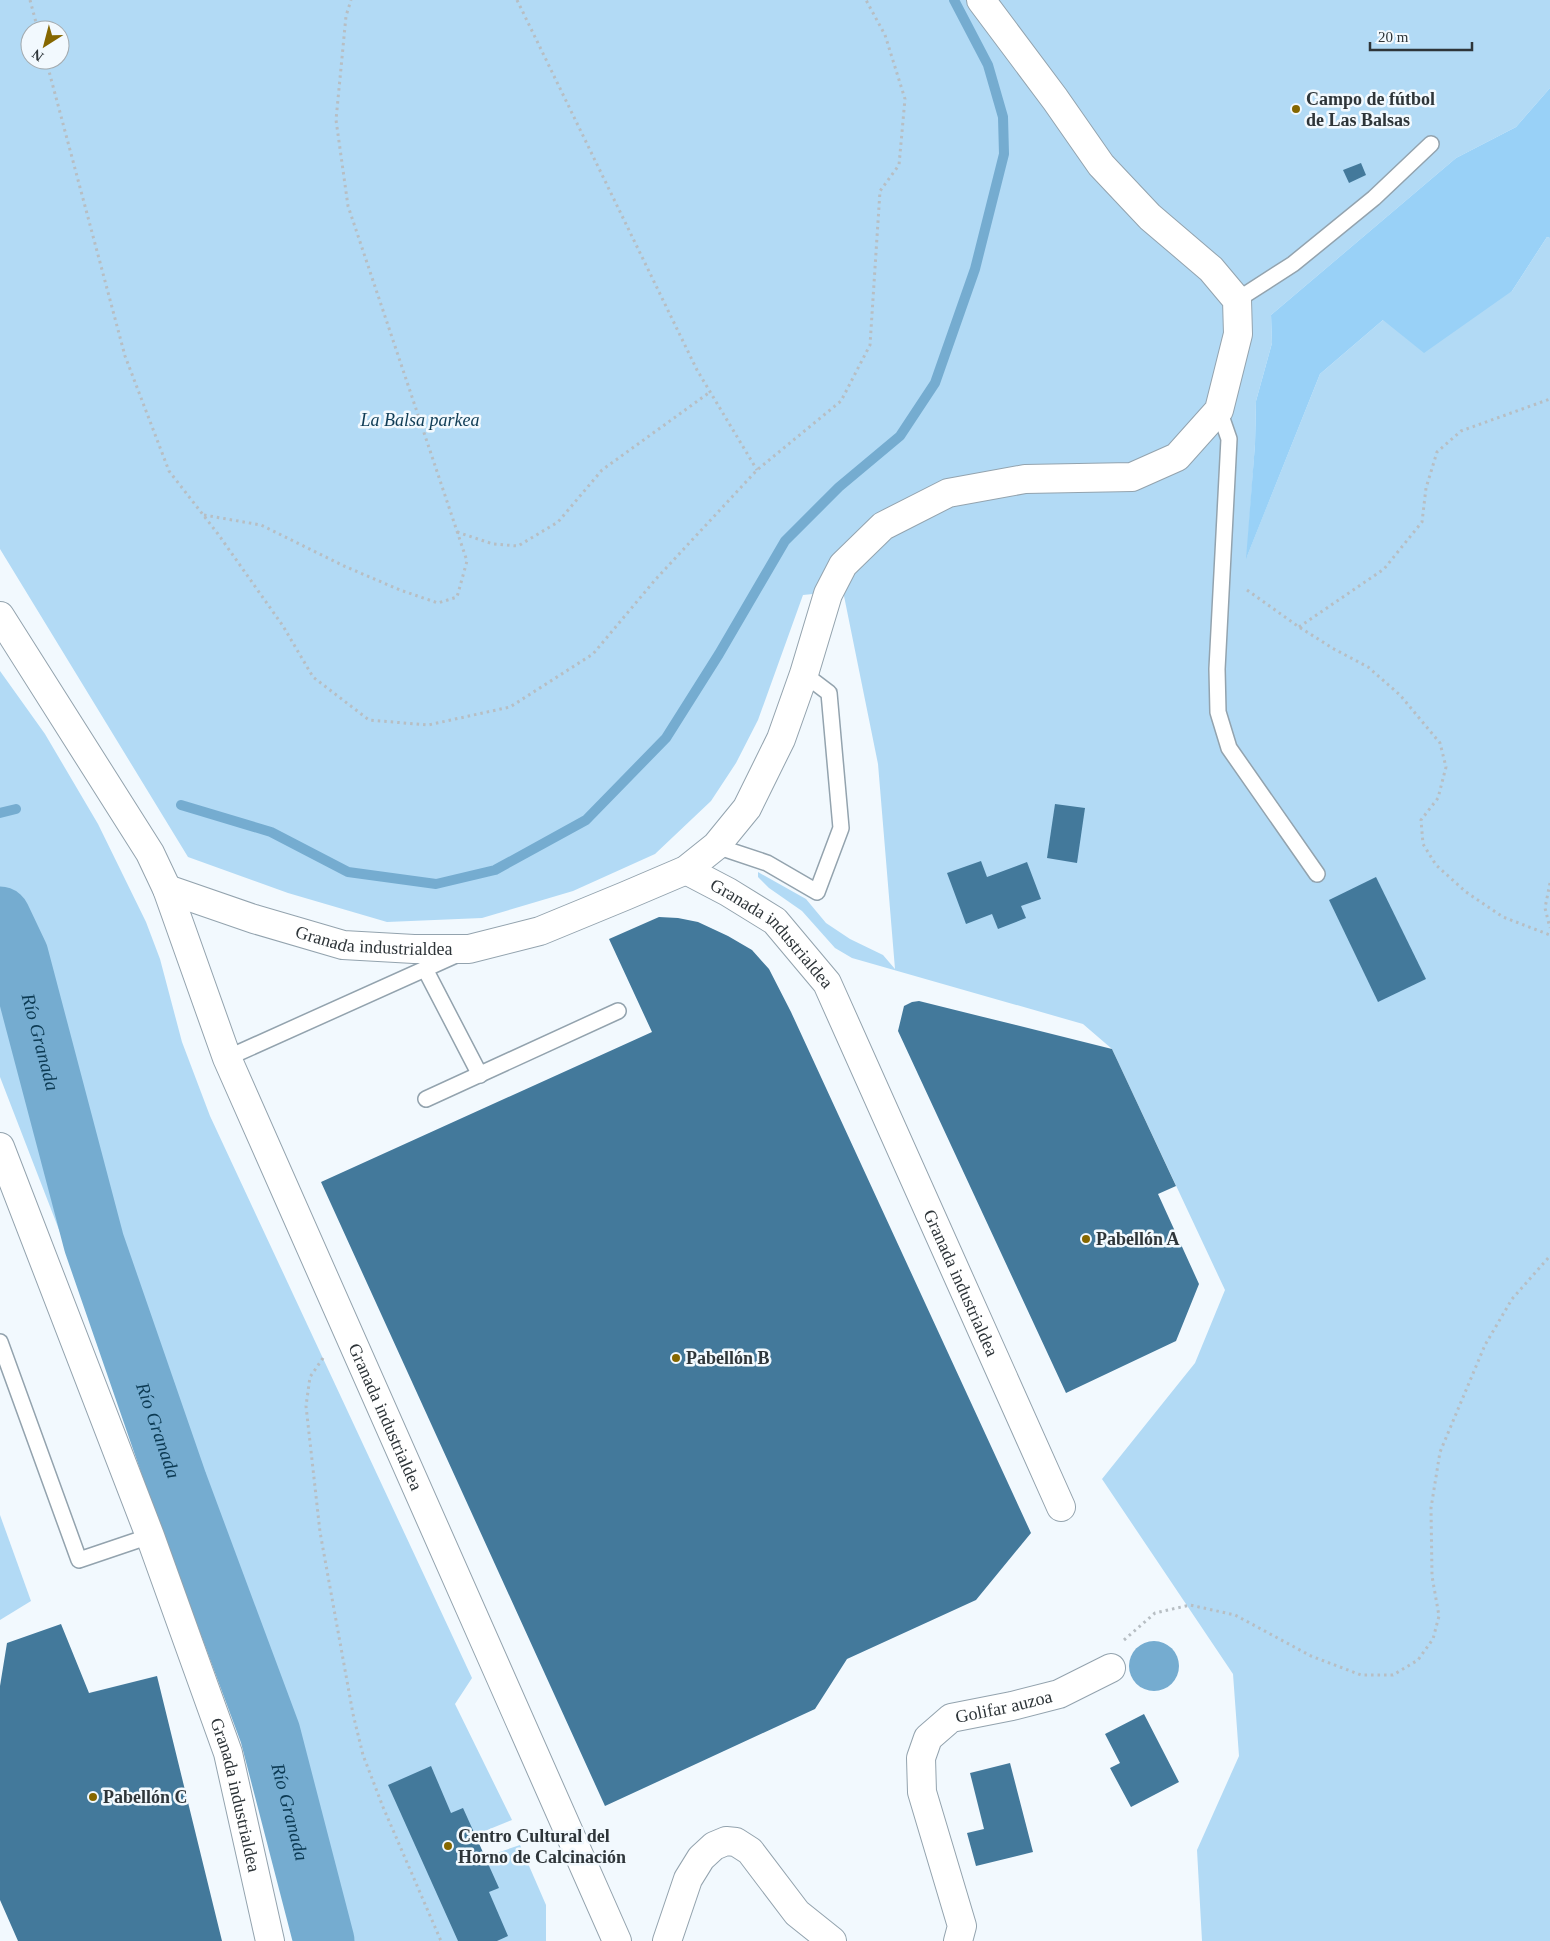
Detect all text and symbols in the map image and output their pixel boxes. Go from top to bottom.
north arrow [20,20,70,70]
scale bar [1370,20,1472,52]
text: 20 m [1378,29,1409,45]
text: N [29,46,46,64]
place label: Campo de fútbol de Las Balsas [1306,89,1435,130]
marker: Campo de fútbol de Las Balsas [1290,103,1302,115]
park label: La Balsa parkea [360,410,480,430]
street label: Granada industrialdea [707,874,837,992]
street label: Granada industrialdea [293,922,452,959]
water label: Río Granada [17,990,63,1093]
street label: Granada industrialdea [919,1206,1002,1359]
place label: Pabellón A [1096,1229,1180,1249]
marker: Pabellón A [1080,1233,1092,1245]
street label: Granada industrialdea [344,1340,427,1493]
place label: Pabellón B [686,1348,770,1368]
marker: Pabellón B [670,1352,682,1364]
water label: Río Granada [132,1379,185,1481]
street label: Golifar auzoa [954,1686,1054,1727]
street label: Granada industrialdea [206,1715,264,1874]
water label: Río Granada [267,1760,313,1863]
place label: Pabellón C [103,1787,188,1807]
marker: Pabellón C [87,1791,99,1803]
place label: Centro Cultural del Horno de Calcinación [458,1826,626,1867]
marker: Centro Cultural del Horno de Calcinación [442,1840,454,1852]

